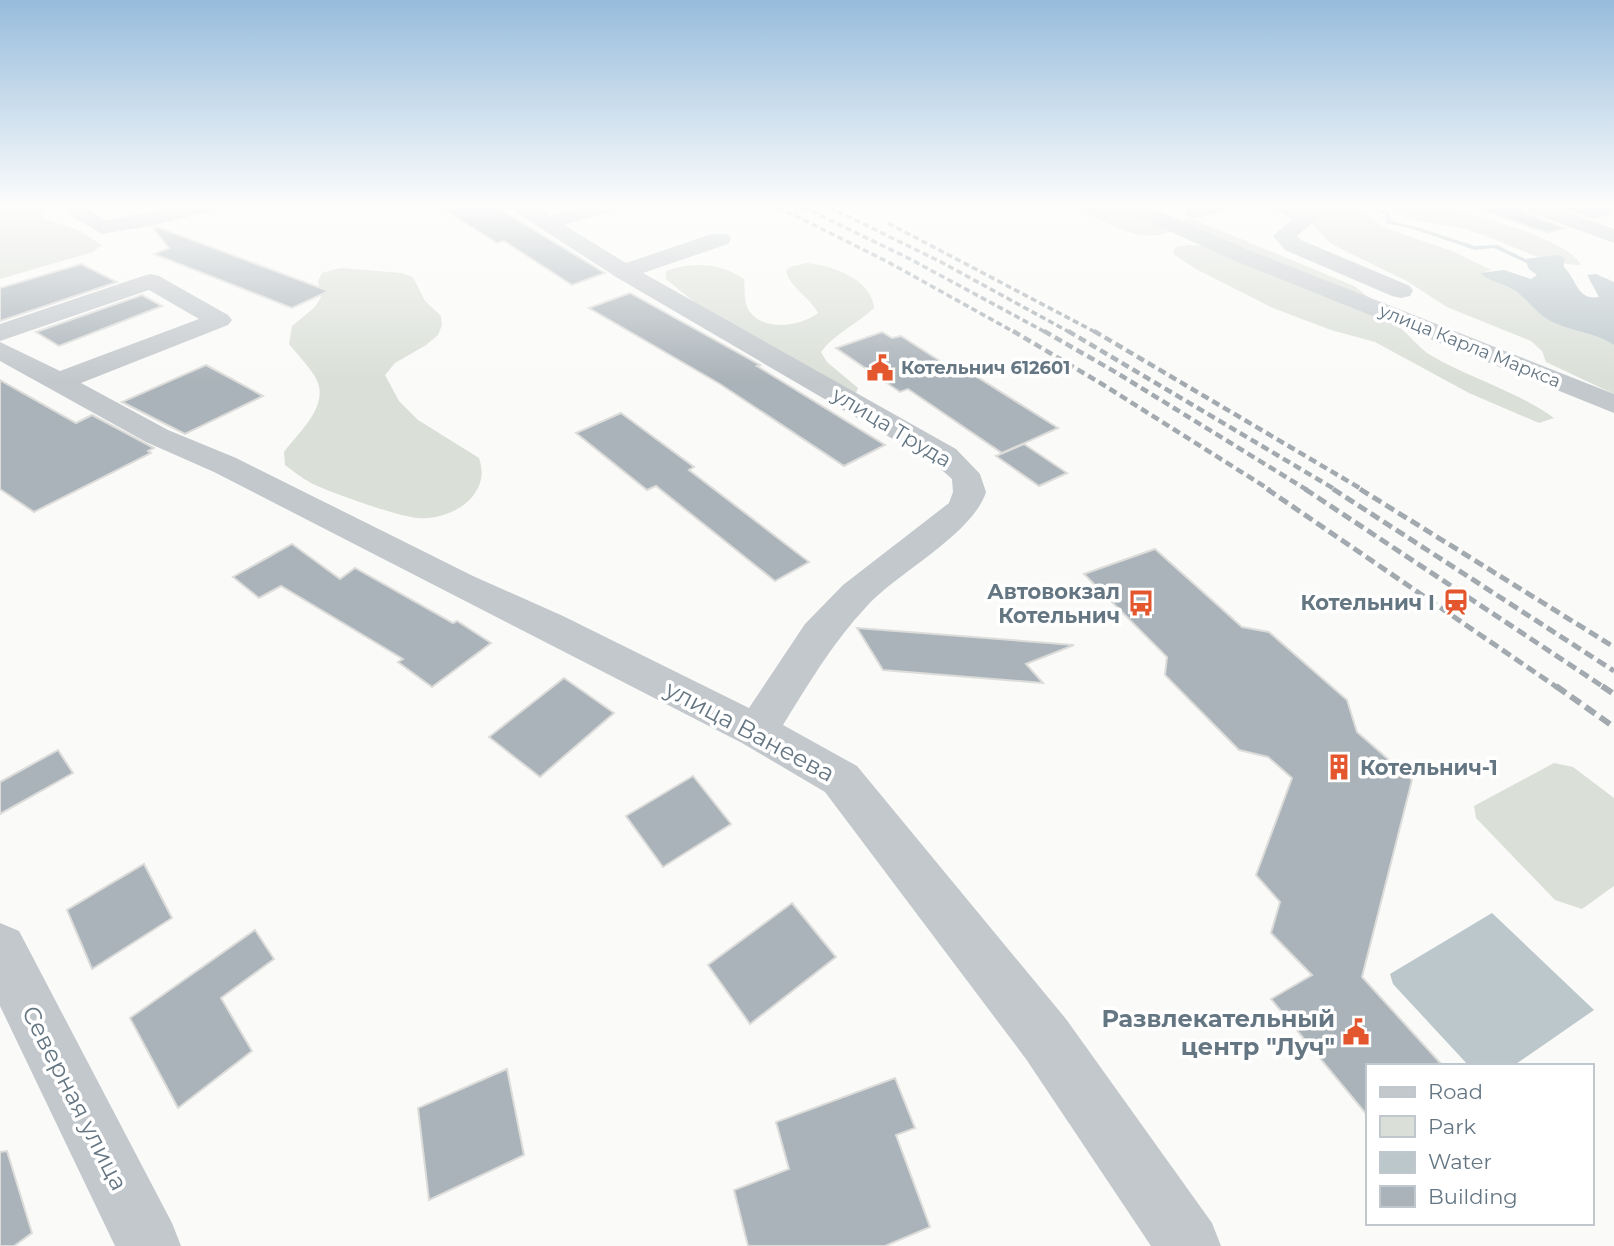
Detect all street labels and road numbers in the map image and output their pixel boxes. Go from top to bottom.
street label: улица Карла Маркса [1375,299,1564,392]
street label: улица Труда [827,381,956,472]
street label: улица Ванеева [659,674,840,788]
street label: Северная улица [16,1001,134,1195]

